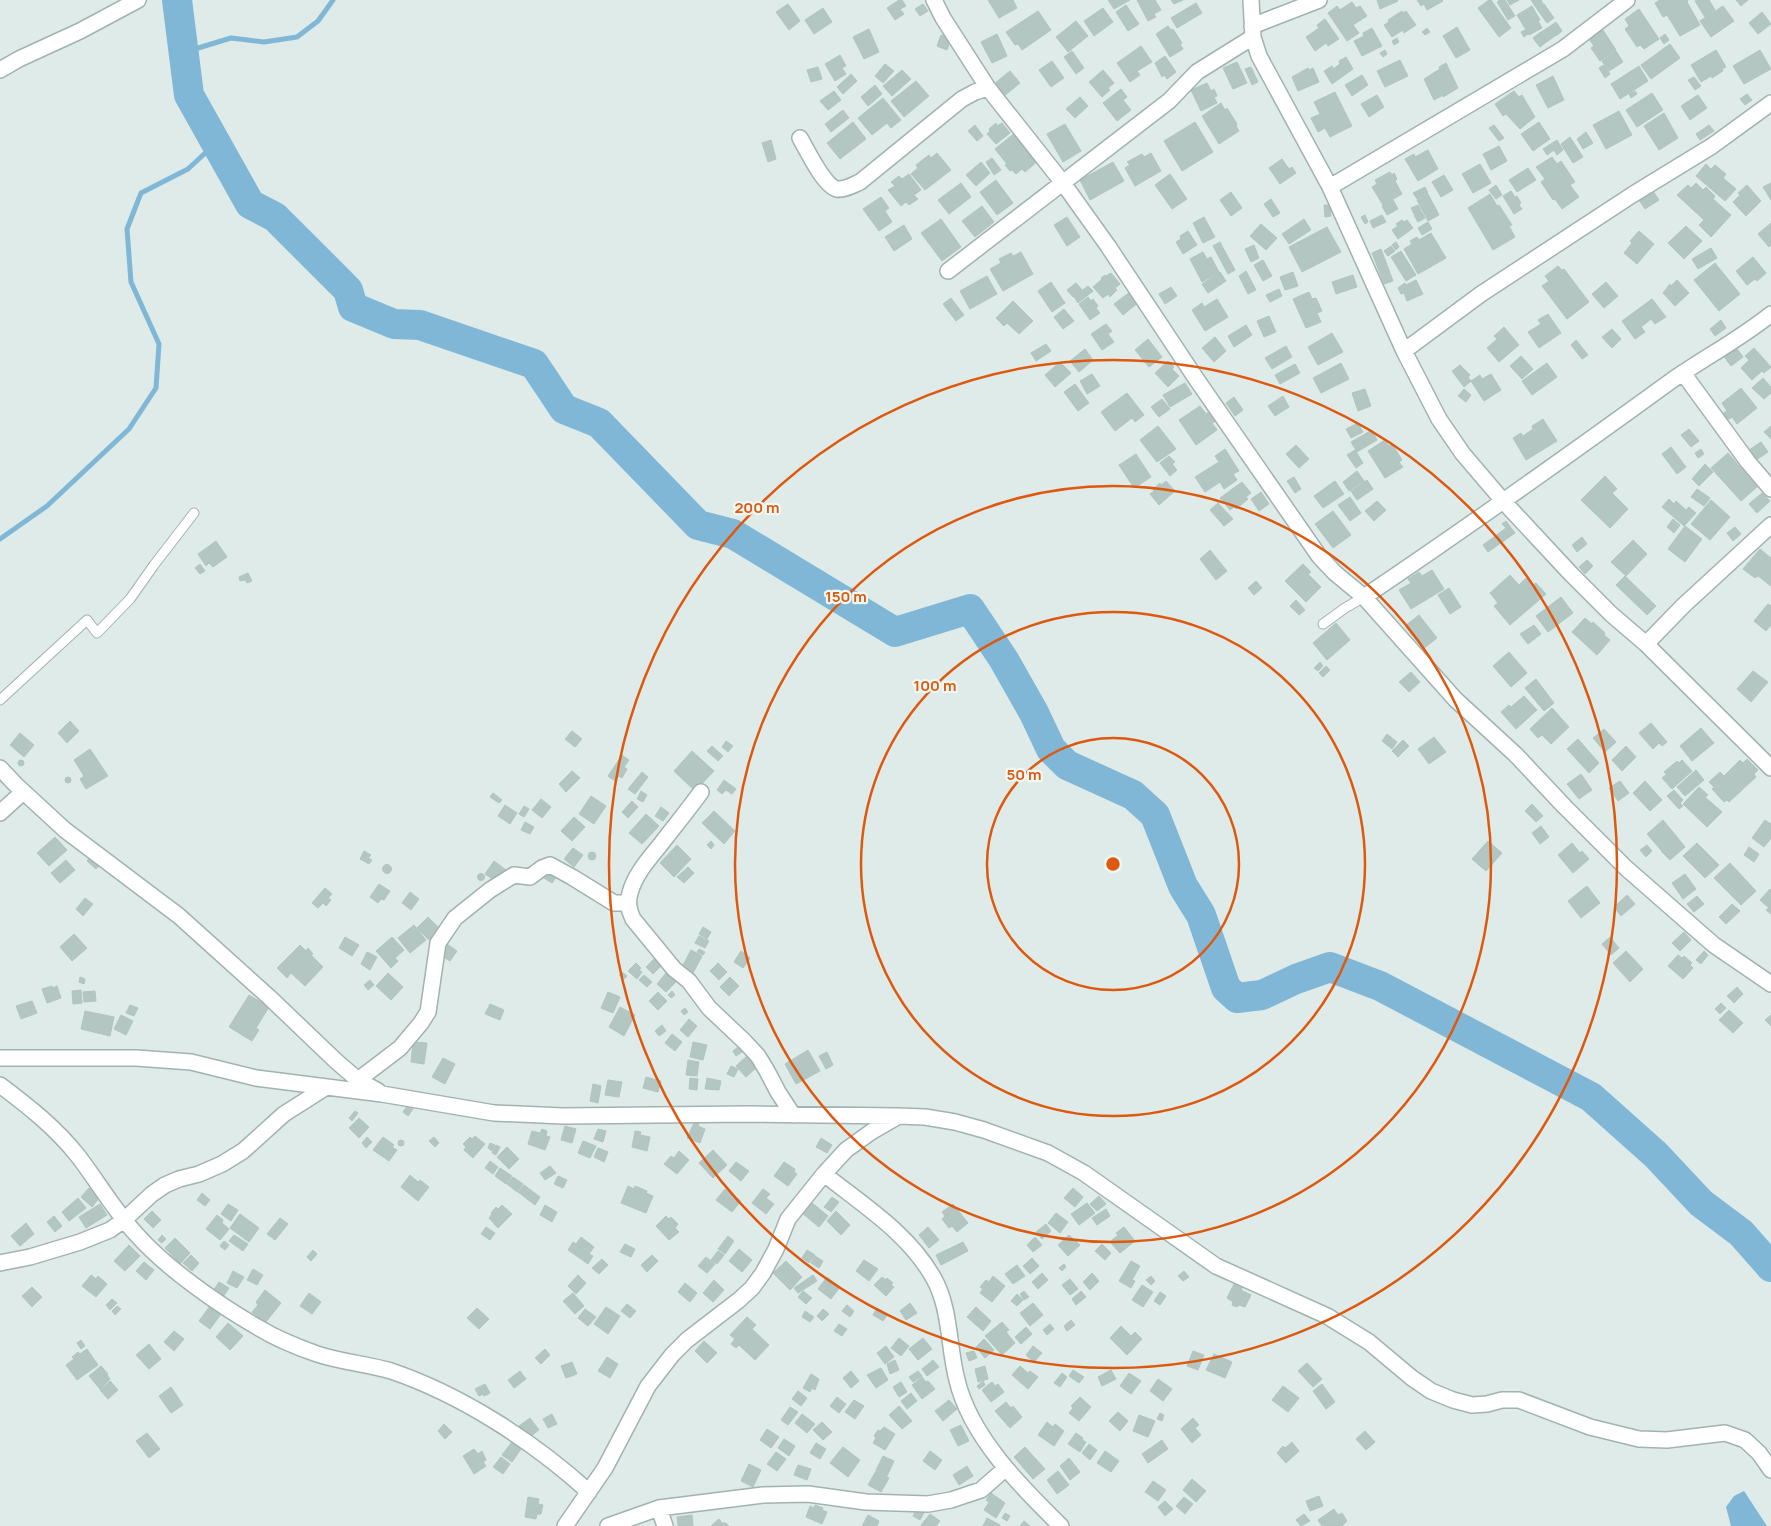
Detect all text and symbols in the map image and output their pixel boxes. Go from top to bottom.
text: 200 m [734,497,780,518]
text: 150 m [825,586,867,607]
text: 100 m [914,675,956,696]
text: 50 m [1006,764,1042,785]
centre of rings [1104,855,1122,873]

